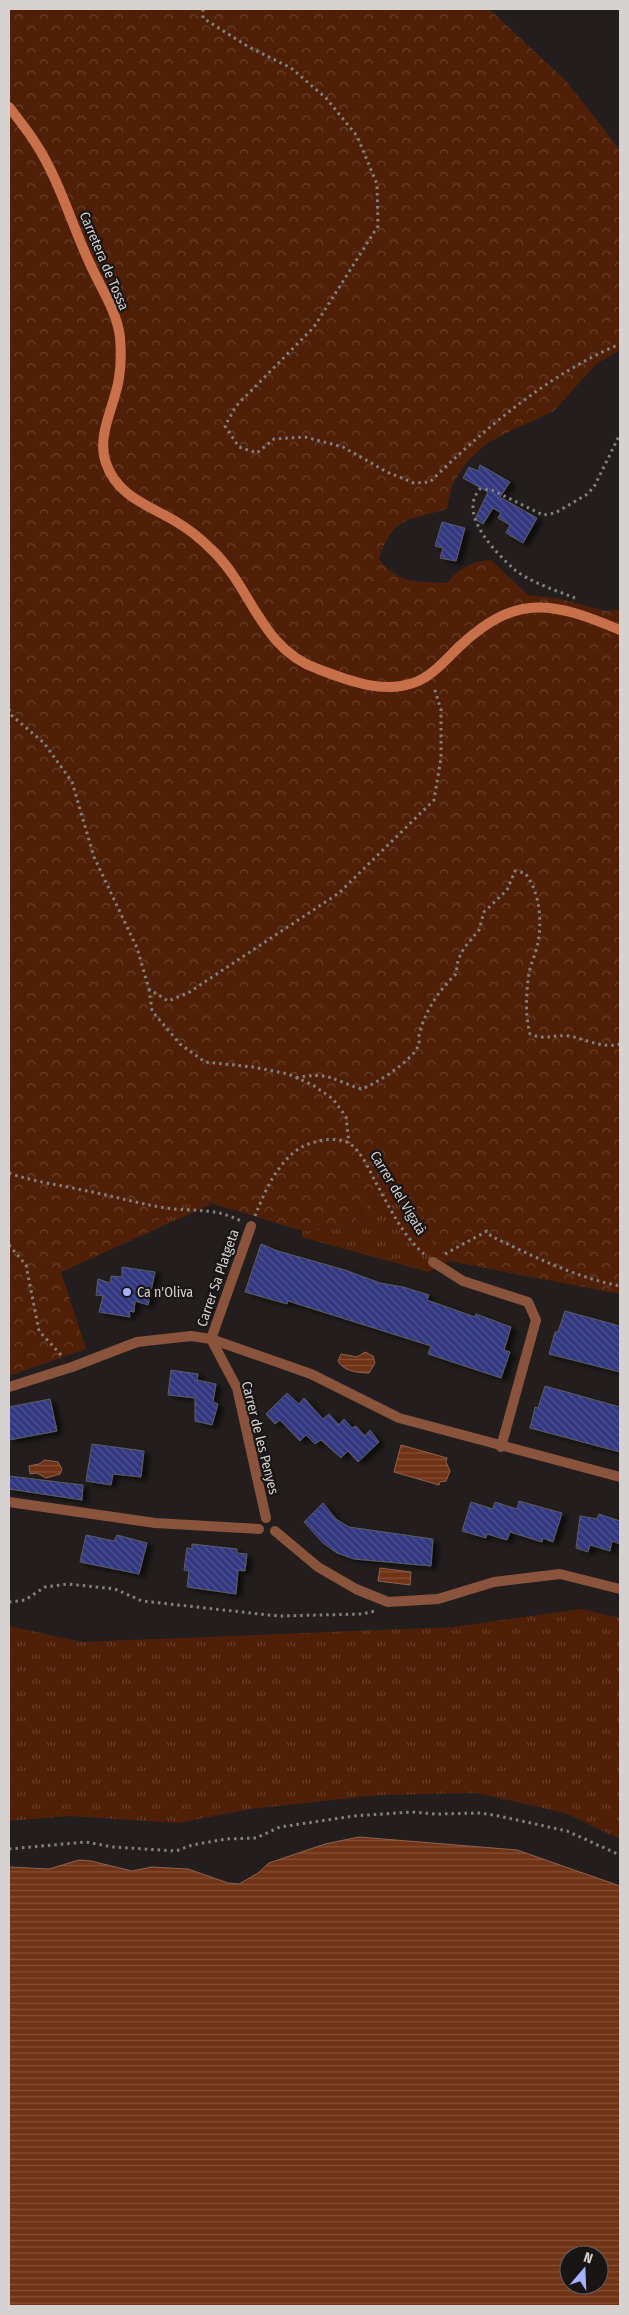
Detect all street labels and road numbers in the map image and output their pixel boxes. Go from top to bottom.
street label: Carretera de Tossa [76,209,132,313]
street label: Carrer del Vigatà [366,1148,430,1238]
street label: Carrer Sa Platgeta [193,1227,243,1329]
street label: Carrer de les Penyes [238,1380,282,1496]

